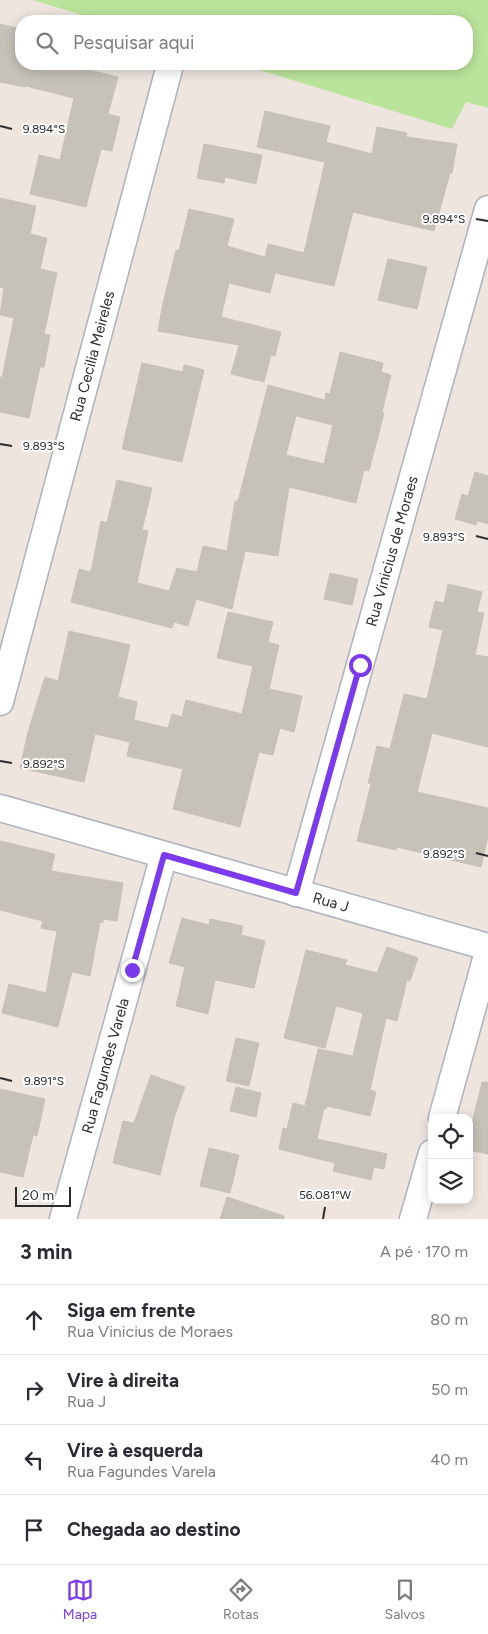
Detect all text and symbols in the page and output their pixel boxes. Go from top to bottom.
search box [15,15,473,70]
icon: search [33,29,61,57]
text: Pesquisar aqui [73,31,194,54]
text: 9.894°S [23,122,65,136]
text: 9.894°S [423,212,465,226]
street label: Rua Cecilia Meireles [66,289,118,423]
text: 9.893°S [23,439,65,453]
street label: Rua Vinicius de Moraes [362,474,422,629]
text: 9.893°S [423,530,465,544]
route start [349,654,372,677]
text: 9.892°S [23,757,65,771]
text: 9.892°S [423,847,465,861]
street label: Rua J [311,889,351,916]
route end [121,959,144,982]
street label: Rua Fagundes Varela [78,996,133,1136]
text: 9.891°S [24,1074,64,1088]
map controls [428,1114,473,1204]
button: locate [428,1114,473,1159]
button: layers [428,1159,473,1204]
scale bar [15,1184,71,1207]
text: 20 m [22,1187,54,1204]
text: 56.081°W [299,1188,352,1202]
text: 3 min [20,1239,72,1264]
text: A pé · 170 m [380,1242,468,1261]
text: Siga em frente [67,1299,195,1322]
icon: ahead [20,1306,48,1334]
text: 80 m [430,1310,468,1329]
text: Rua Vinicius de Moraes [67,1322,233,1341]
text: Vire à direita [67,1369,179,1392]
icon: right [20,1376,48,1404]
text: 50 m [431,1380,468,1399]
text: Rua J [67,1392,106,1411]
text: Vire à esquerda [67,1439,203,1462]
icon: left [20,1446,48,1474]
text: 40 m [430,1450,468,1469]
text: Rua Fagundes Varela [67,1462,216,1481]
icon: arrive [20,1516,48,1544]
text: Chegada ao destino [67,1518,240,1541]
tab: Mapa [63,1576,97,1623]
tab: Rotas [223,1576,259,1623]
tab: Salvos [385,1576,425,1623]

